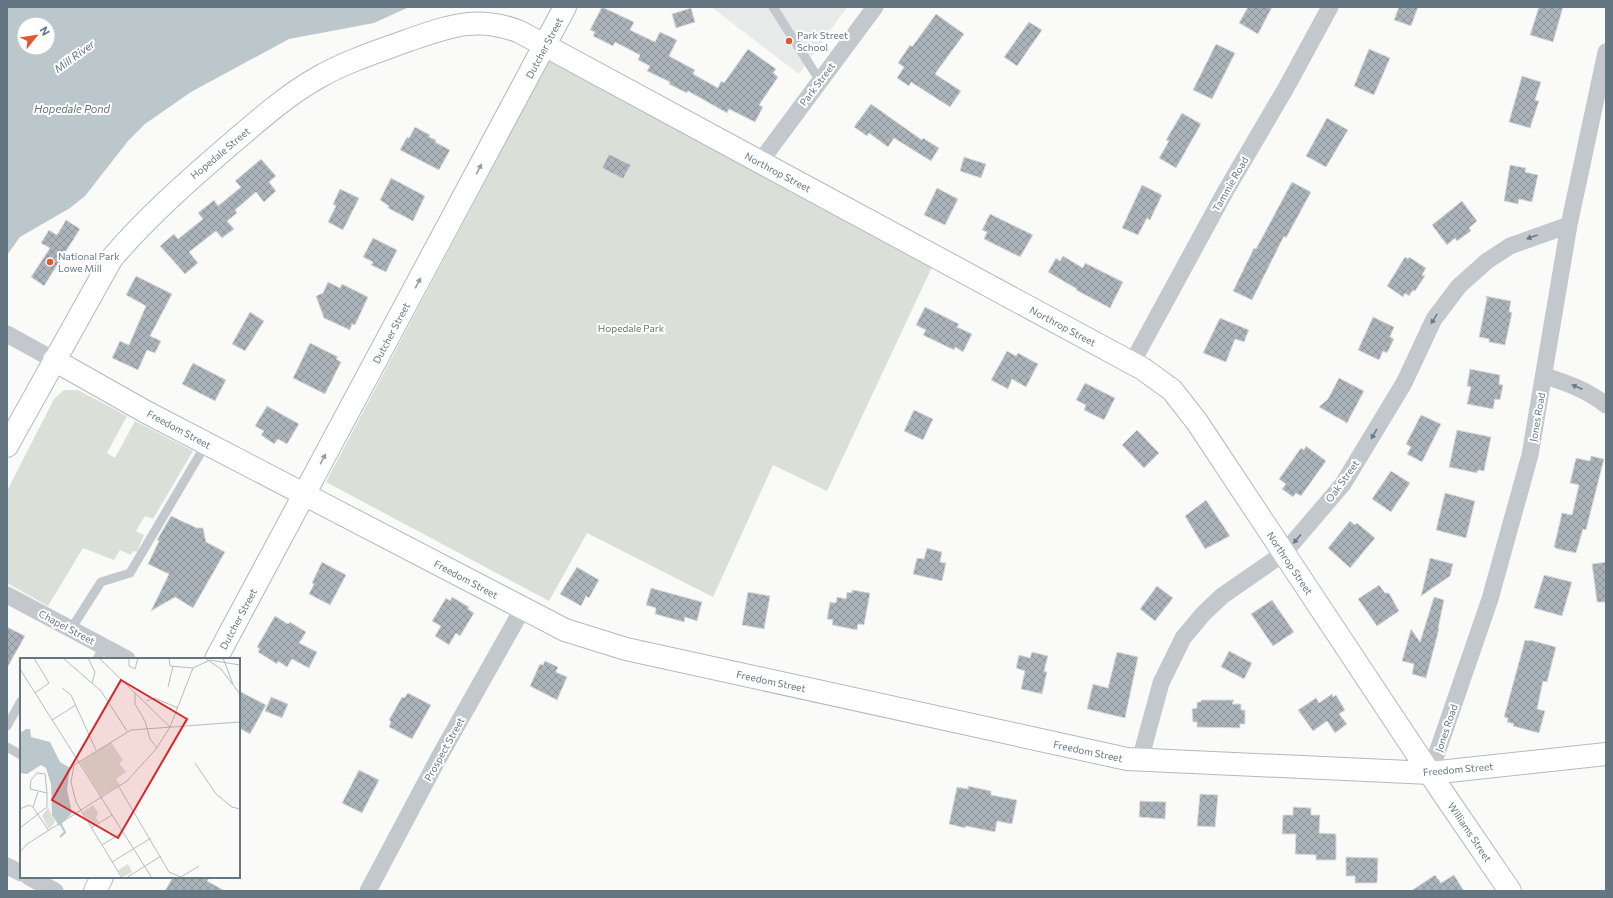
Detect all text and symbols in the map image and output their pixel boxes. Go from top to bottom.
north arrow [16,16,56,56]
street label: Dutcher Street [523,16,565,80]
text: N [37,24,53,38]
place label: Park Street School [797,29,848,53]
marker: Park Street School [784,36,794,46]
water label: Mill River [51,37,97,75]
street label: Park Street [797,60,837,108]
water label: Hopedale Pond [34,102,111,115]
street label: Hopedale Street [188,125,252,181]
street label: Northrop Street [743,150,813,194]
street label: Tammie Road [1209,154,1251,214]
one-way arrow [476,163,483,175]
one-way arrow [1526,235,1538,241]
place label: National Park Lowe Mill [58,250,120,274]
marker: National Park Lowe Mill [45,257,55,267]
one-way arrow [414,278,421,289]
street label: Dutcher Street [370,301,412,365]
street label: Northrop Street [1028,304,1098,348]
one-way arrow [1431,313,1438,325]
park label: Hopedale Park [598,322,665,334]
one-way arrow [1570,384,1582,390]
street label: Jones Road [1527,391,1547,443]
street label: Freedom Street [145,407,213,451]
one-way arrow [1370,429,1378,439]
one-way arrow [319,454,326,465]
street label: Oak Street [1323,458,1361,504]
street label: Northrop Street [1265,529,1315,597]
one-way arrow [1293,534,1302,543]
street label: Freedom Street [432,557,500,601]
street label: Dutcher Street [217,587,259,651]
street label: Chapel Street [37,607,97,647]
inset map [20,658,240,878]
street label: Freedom Street [735,668,807,694]
street label: Jones Road [1432,702,1460,753]
street label: Prospect Street [422,715,466,783]
street label: Freedom Street [1052,738,1124,764]
street label: Freedom Street [1422,760,1494,778]
street label: Williams Street [1446,800,1494,864]

